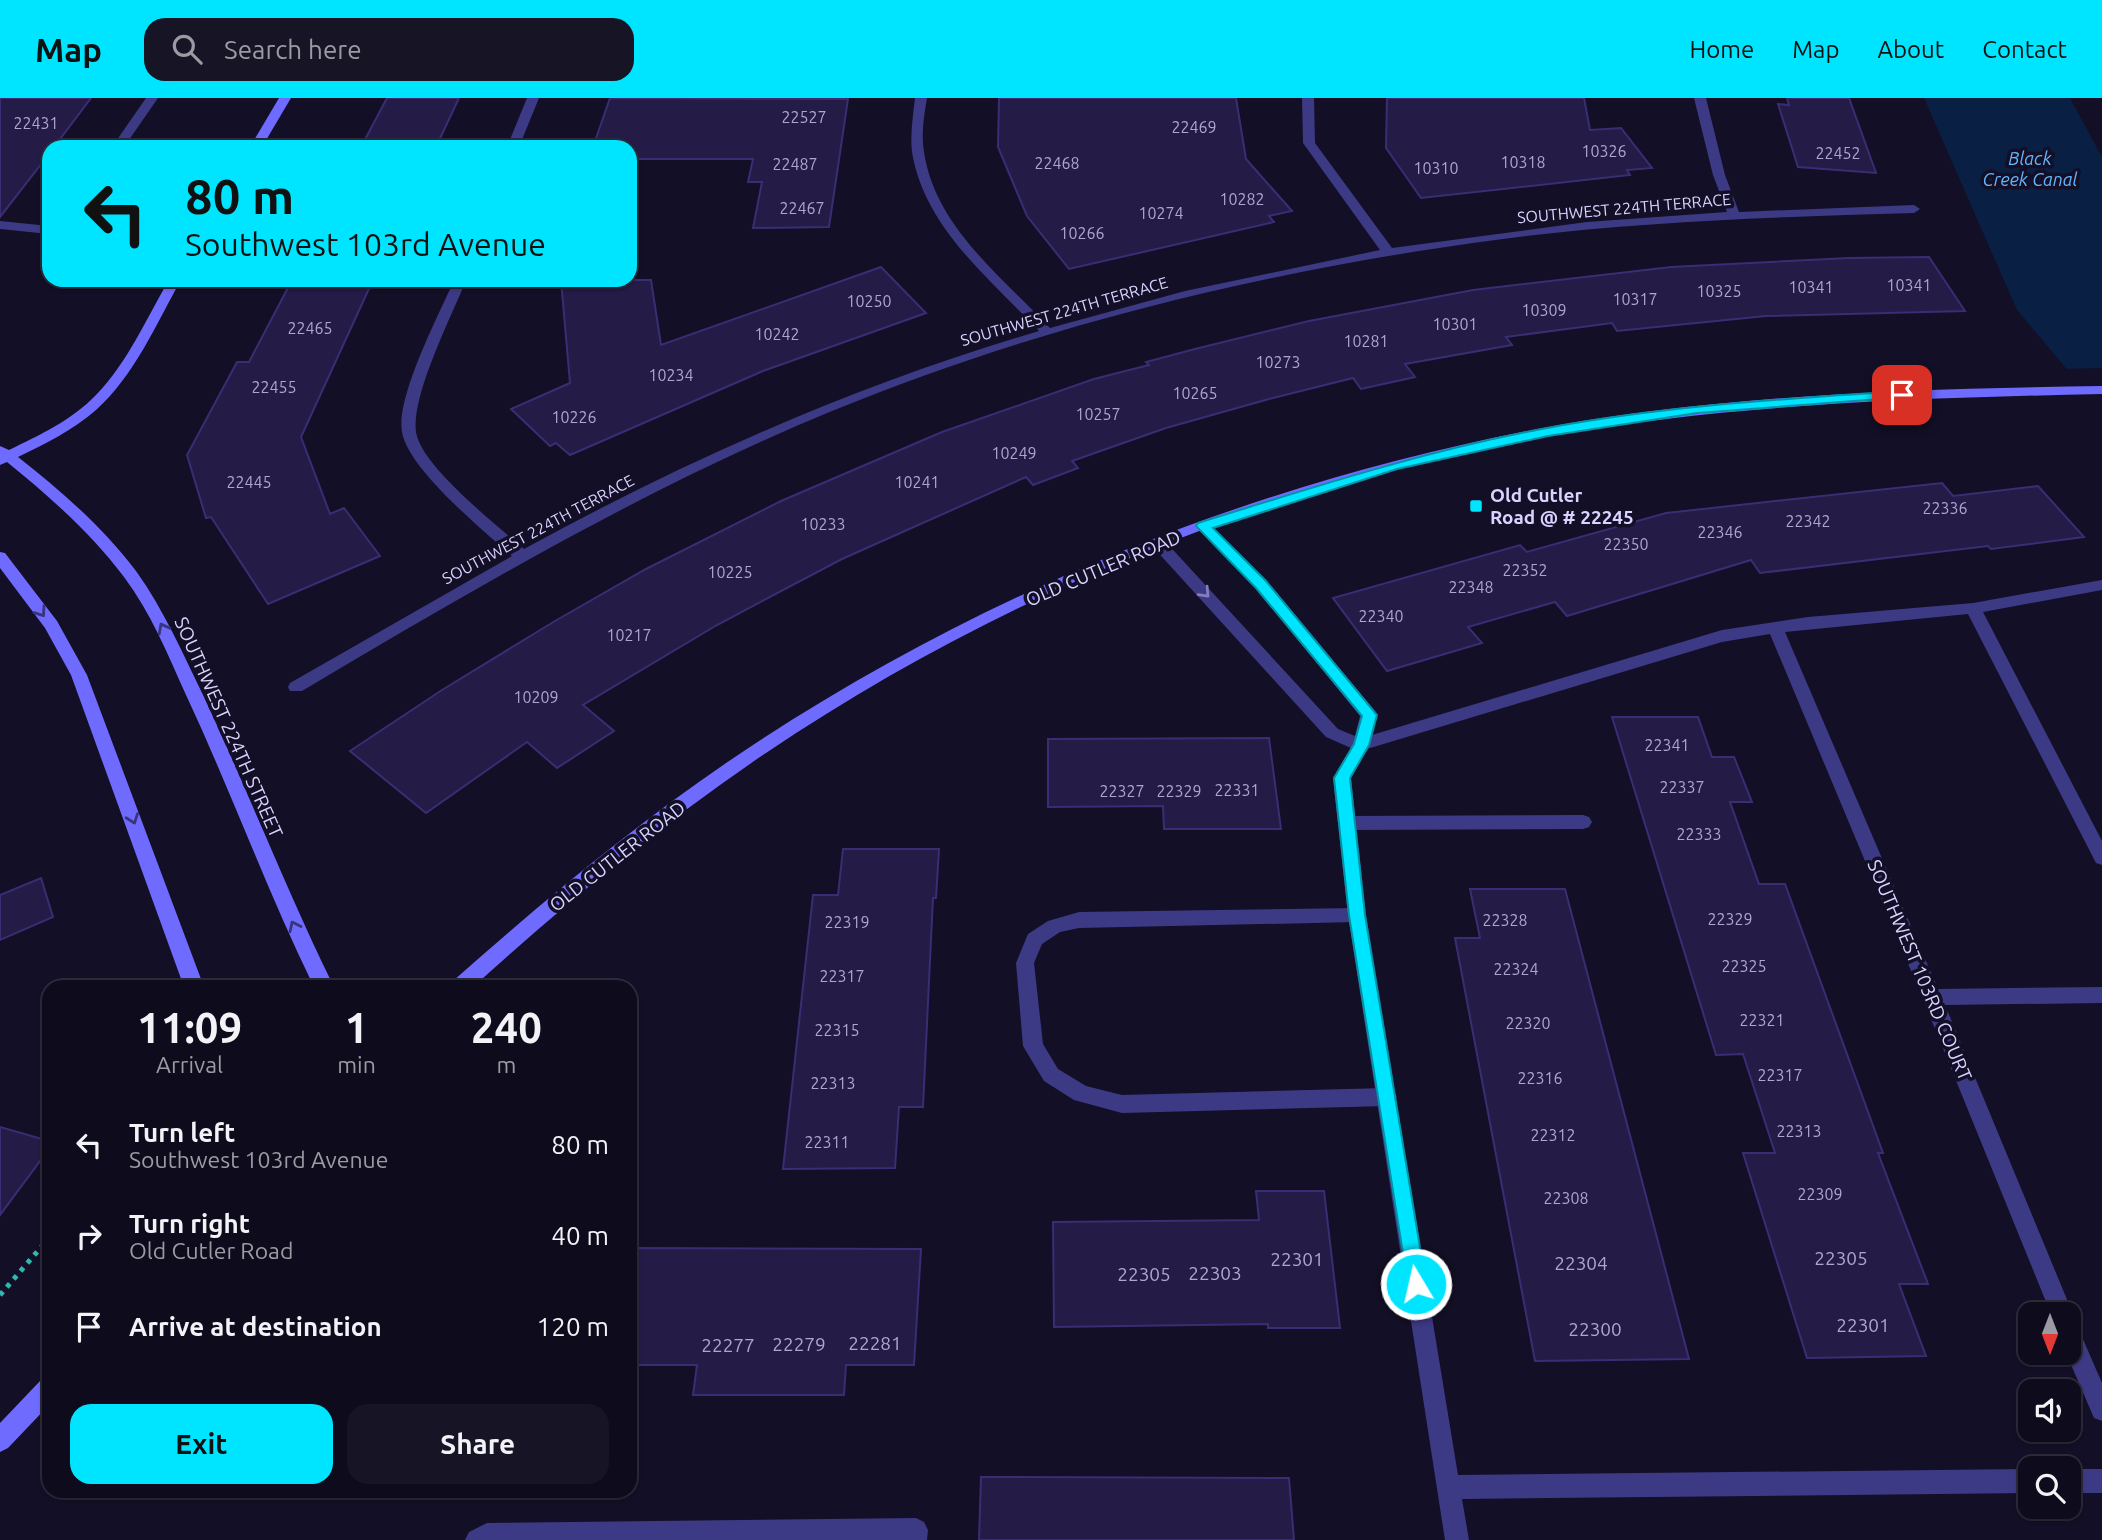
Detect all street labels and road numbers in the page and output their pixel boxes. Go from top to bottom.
street label: SOUTHWEST 224TH TERRACE [1516,190,1732,226]
street label: SOUTHWEST 224TH TERRACE [958,273,1170,349]
street label: SOUTHWEST 224TH TERRACE [439,471,637,587]
street label: OLD CUTLER ROAD [1022,525,1184,611]
street label: SOUTHWEST 224TH STREET [170,613,288,841]
street label: OLD CUTLER ROAD [545,796,689,916]
street label: SOUTHWEST 103RD COURT [1863,856,1977,1084]

